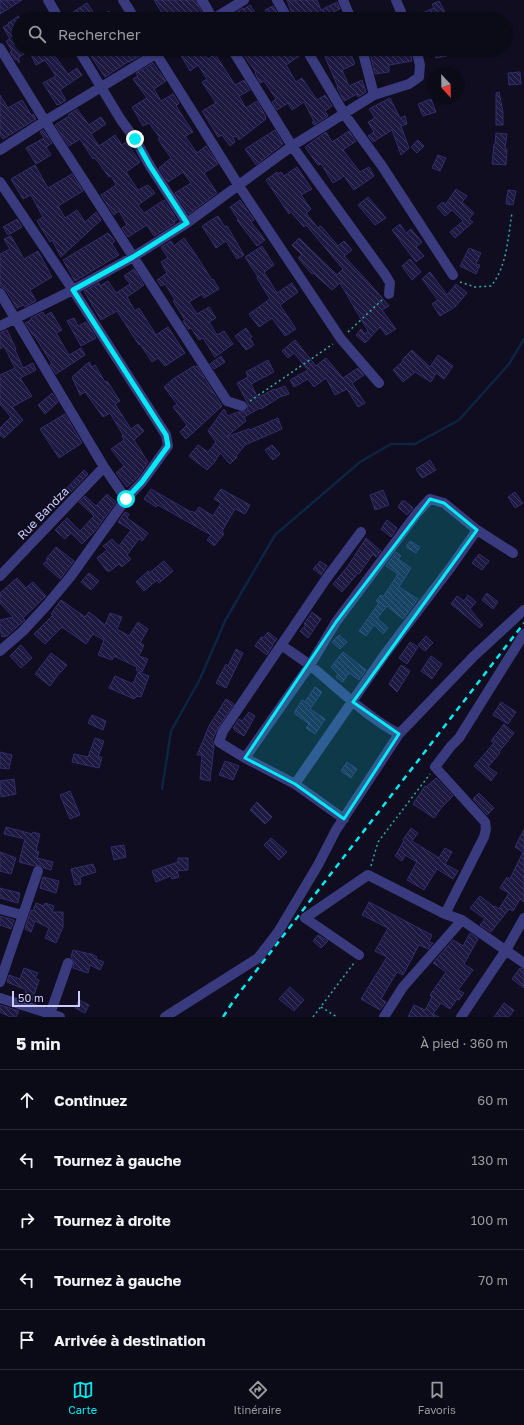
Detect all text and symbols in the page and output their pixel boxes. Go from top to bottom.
search box [12,12,512,56]
icon: search [26,23,48,45]
text: Rechercher [58,25,141,43]
north arrow [428,68,464,104]
route end [126,130,144,148]
street label: Rue Bandza [14,483,72,543]
route start [117,490,135,508]
scale bar [12,989,80,1008]
text: 50 m [18,991,44,1004]
text: 5 min [16,1033,60,1054]
text: À pied · 360 m [420,1035,508,1051]
icon: ahead [16,1089,38,1111]
text: Continuez [54,1091,127,1109]
text: 60 m [477,1092,508,1108]
icon: left [16,1149,38,1171]
text: Tournez à gauche [54,1151,181,1169]
text: 130 m [471,1152,508,1168]
icon: right [16,1209,38,1231]
text: Tournez à droite [54,1211,171,1229]
text: 100 m [471,1212,508,1228]
icon: left [16,1269,38,1291]
text: Tournez à gauche [54,1271,181,1289]
text: 70 m [478,1272,508,1288]
icon: arrive [16,1329,38,1351]
text: Arrivée à destination [54,1331,206,1349]
tab: Carte [68,1379,97,1416]
tab: Itinéraire [234,1379,281,1416]
tab: Favoris [418,1379,456,1416]

